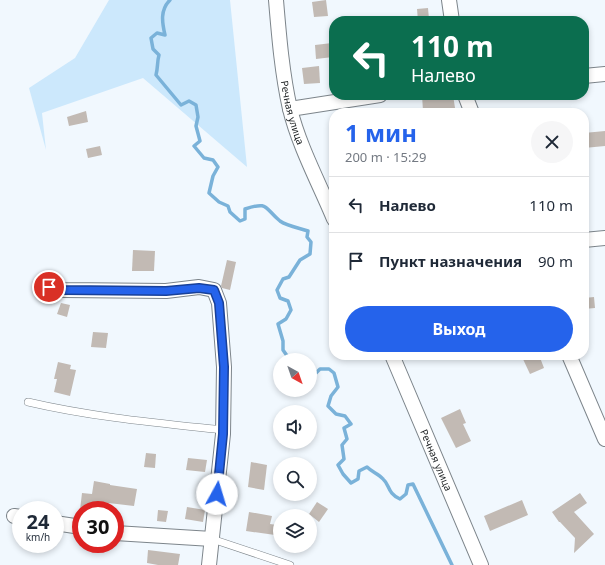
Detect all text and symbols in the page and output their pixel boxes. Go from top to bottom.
text: 110 m [411,27,494,65]
icon: left [345,32,397,84]
text: Налево [411,63,476,87]
street label: Речная улица [278,80,308,147]
text: 1 мин [345,116,417,149]
button: close [531,121,573,163]
text: 200 m · 15:29 [345,148,426,166]
icon: left [345,194,367,216]
text: Налево [379,195,436,215]
text: 110 m [529,195,573,215]
icon: arrive [345,250,367,272]
text: Пункт назначения [379,251,522,271]
text: 90 m [538,251,573,271]
pin [32,270,66,304]
icon: arrive [38,276,60,298]
button: Выход [345,306,573,352]
north arrow [273,353,317,397]
map controls [273,353,317,553]
button: sound [273,405,317,449]
street label: Речная улица [417,427,456,493]
button: search [273,457,317,501]
position arrow [196,473,238,515]
speed limit sign: 30 [72,501,124,553]
text: 24 [27,508,49,535]
button: layers [273,509,317,553]
text: km/h [26,530,50,544]

